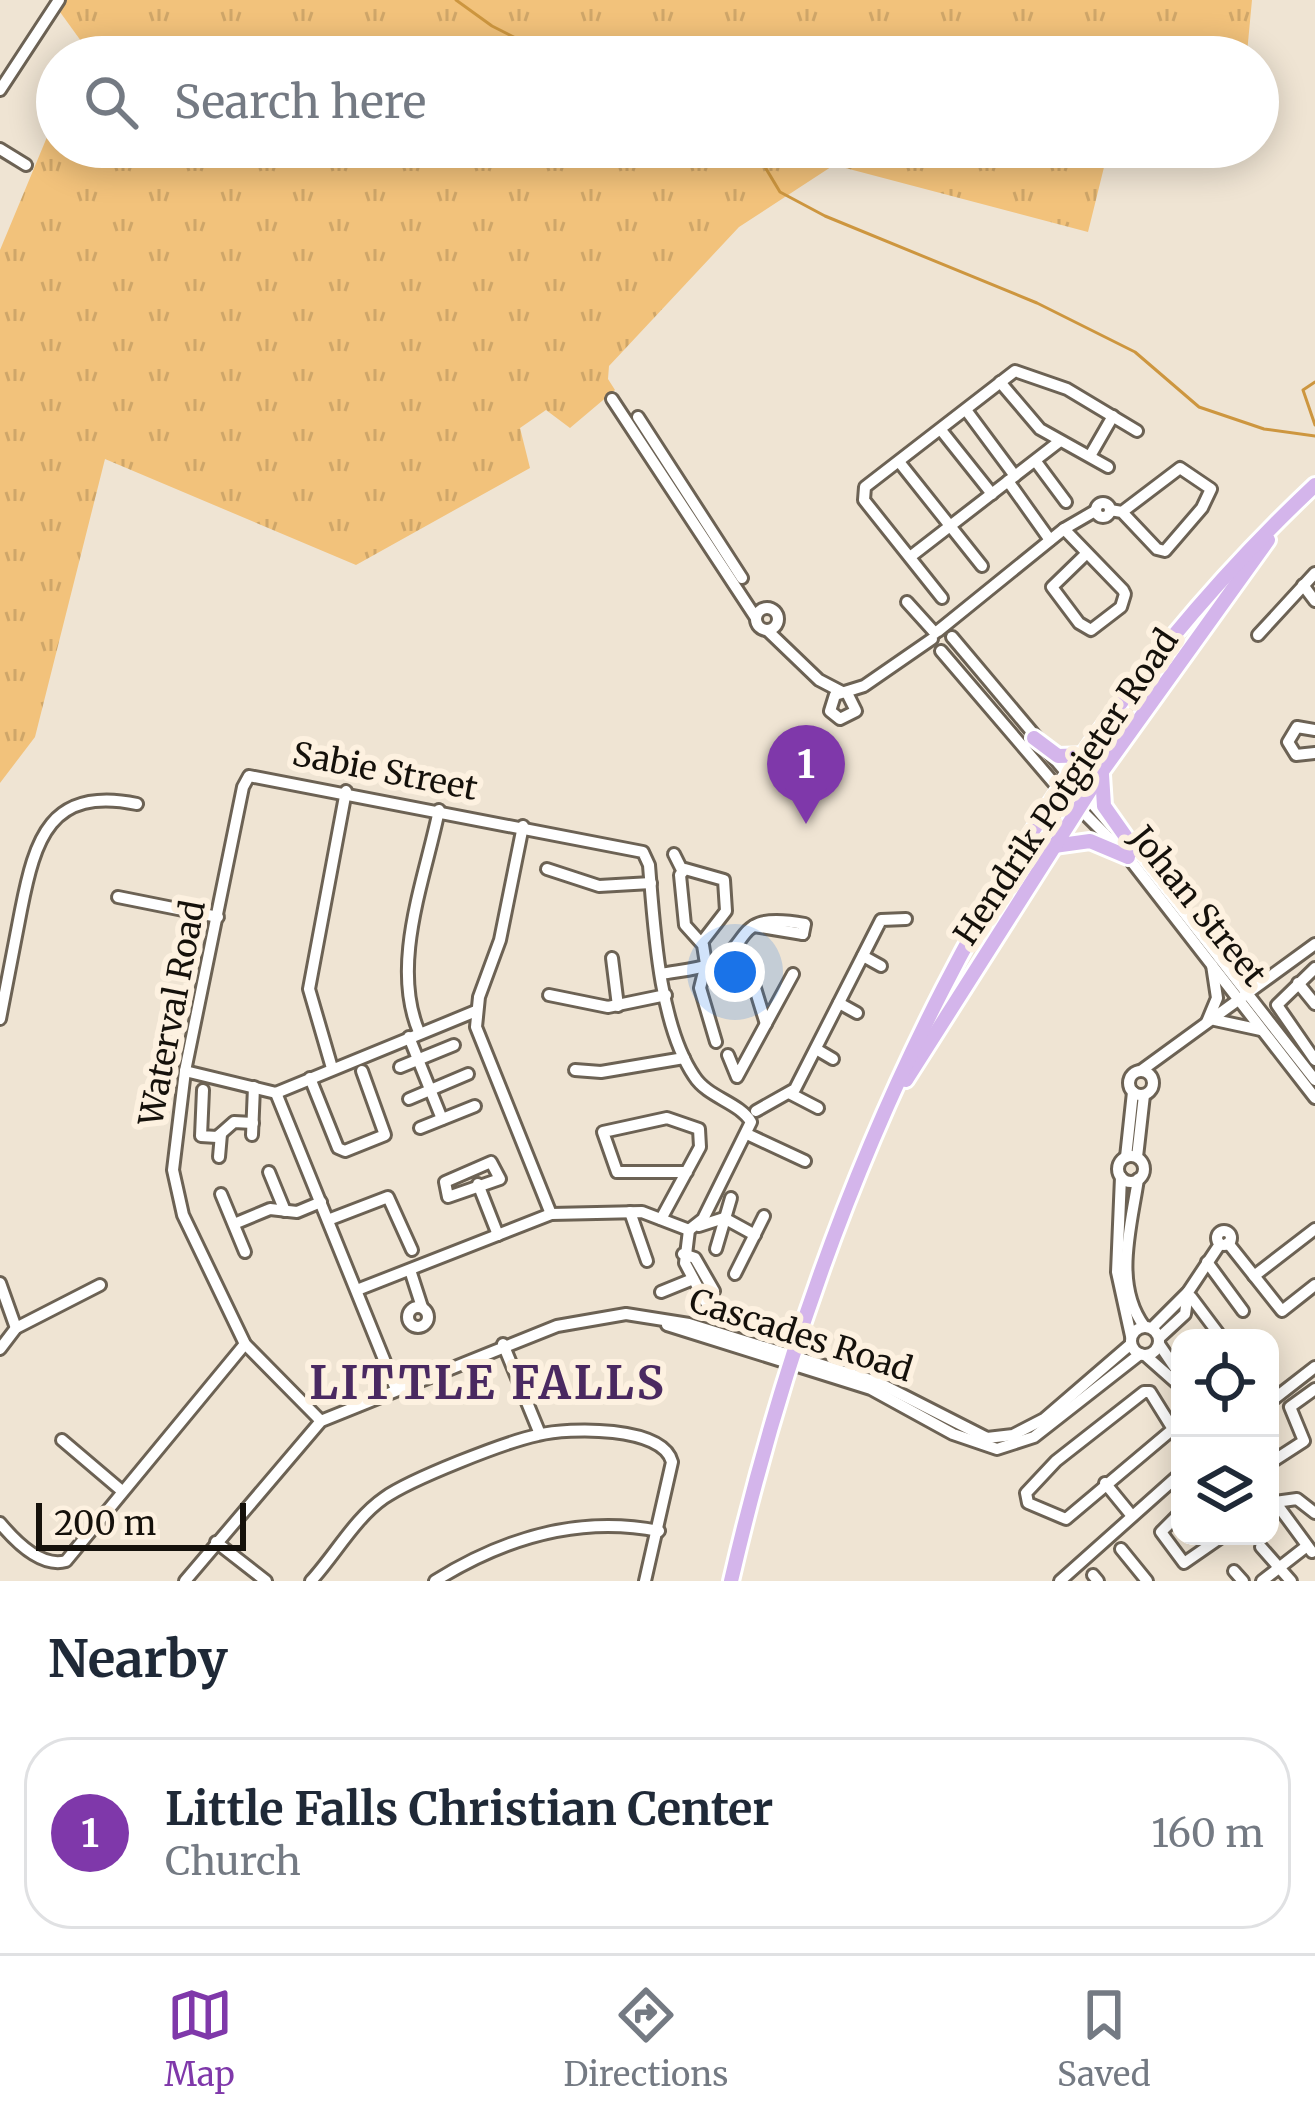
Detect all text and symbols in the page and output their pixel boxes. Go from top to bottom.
search box [36,36,1279,168]
icon: search [78,69,144,135]
text: Search here [174,74,426,130]
street label: Hendrik Potgieter Road [945,621,1187,953]
pin: 1 [767,725,845,824]
street label: Sabie Street [289,733,481,809]
street label: Johan Street [1120,817,1275,994]
street label: Waterval Road [130,897,214,1130]
your location [705,942,765,1002]
street label: Cascades Road [684,1280,918,1390]
map controls [1171,1329,1279,1545]
button: locate [1171,1329,1279,1437]
district label: LITTLE FALLS [309,1355,667,1411]
button: layers [1171,1437,1279,1545]
scale bar [36,1497,246,1550]
text: 200 m [54,1503,156,1544]
text: Nearby [48,1627,228,1691]
text: Little Falls Christian Center [165,1781,773,1837]
text: 1 [81,1809,99,1858]
text: 160 m [1151,1809,1264,1858]
text: Church [165,1837,301,1886]
tab: Map [164,1982,235,2095]
tab: Directions [563,1982,728,2095]
tab: Saved [1057,1982,1151,2095]

